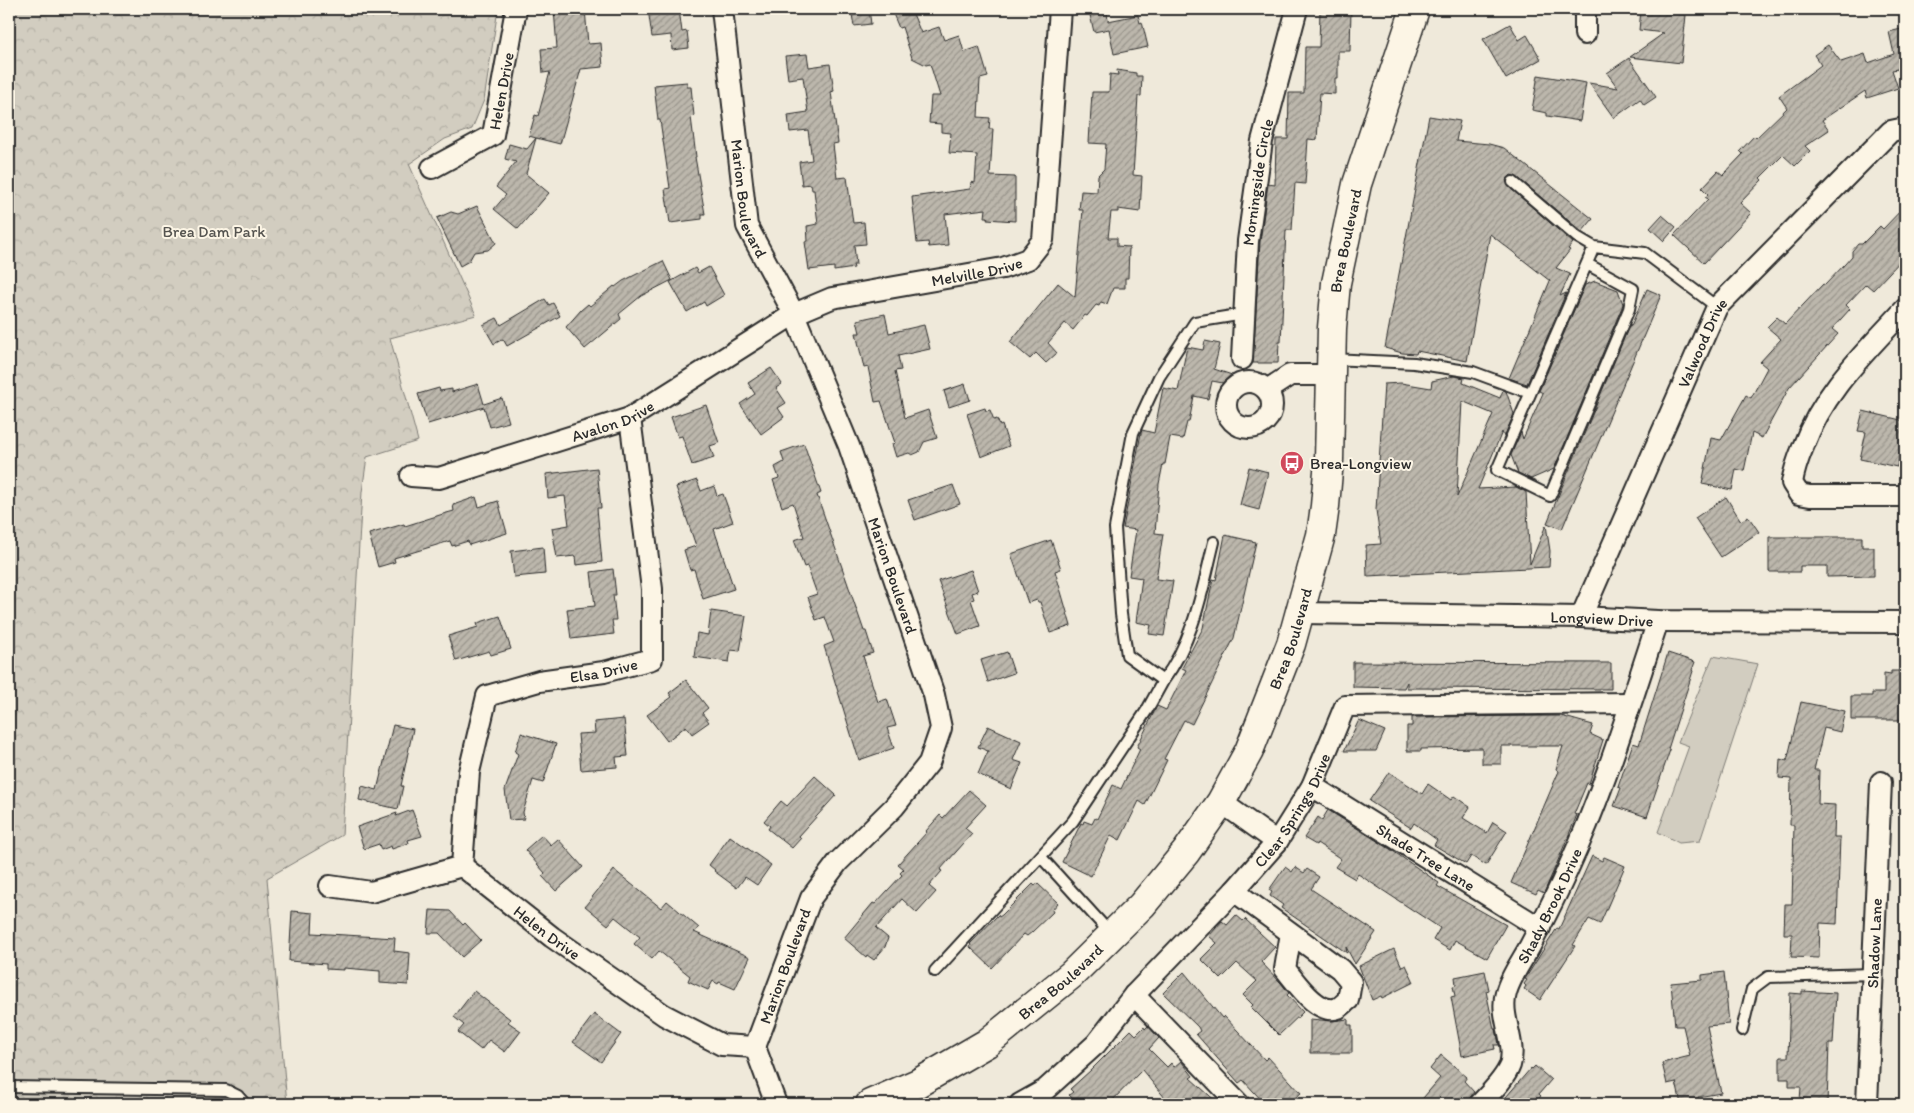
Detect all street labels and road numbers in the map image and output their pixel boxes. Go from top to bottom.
street label: Helen Drive [485,51,517,131]
street label: Morningside Circle [1238,116,1277,247]
street label: Marion Boulevard [728,138,772,261]
street label: Brea Boulevard [1326,187,1365,294]
street label: Melville Drive [930,252,1025,290]
street label: Valwood Drive [1673,293,1731,391]
street label: Avalon Drive [569,396,657,445]
street label: Marion Boulevard [865,515,922,636]
street label: Brea Boulevard [1265,585,1316,692]
street label: Longview Drive [1550,607,1654,630]
street label: Elsa Drive [569,654,640,686]
street label: Clear Springs Drive [1250,750,1334,871]
street label: Shade Tree Lane [1373,819,1479,895]
street label: Shady Brook Drive [1513,845,1586,967]
street label: Shadow Lane [1863,898,1885,989]
street label: Helen Drive [510,901,584,963]
street label: Marion Boulevard [755,905,815,1026]
street label: Brea Boulevard [1014,939,1107,1023]

